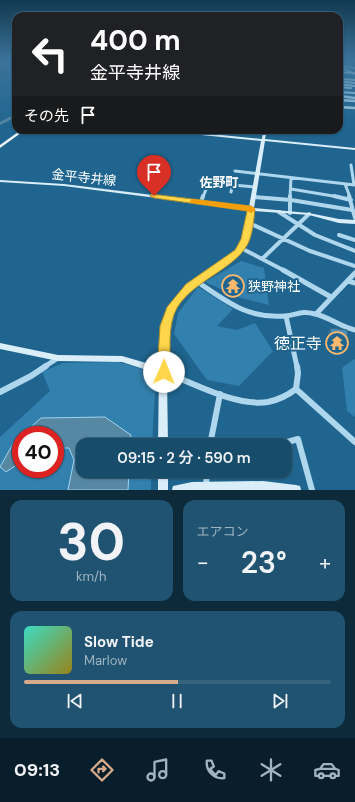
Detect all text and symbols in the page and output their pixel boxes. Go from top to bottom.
text: 400 m [90,22,181,59]
icon: left [24,28,76,80]
text: 金平寺井線 [90,61,180,85]
icon: arrive [77,104,99,126]
text: その先 [24,106,69,126]
pin [137,155,171,196]
icon: arrive [143,161,165,183]
street label: 金平寺井線 [51,166,117,189]
district label: 佐野町 [199,174,239,191]
temple icon: 狭野神社 [220,273,246,299]
place label: 狭野神社 [248,278,300,295]
temple icon: 徳正寺 [324,330,350,356]
place label: 徳正寺 [274,333,322,354]
position arrow [143,351,185,393]
speed limit sign: 40 [12,426,64,478]
text: 09:15 · 2 分 · 590 m [117,448,251,468]
text: 30 [57,508,125,576]
text: エアコン [197,523,249,540]
text: 23° [241,543,287,582]
text: − [197,548,209,577]
text: + [319,548,331,577]
text: km/h [76,568,107,585]
text: Slow Tide [84,632,154,652]
text: Marlow [84,652,127,669]
icon: previous [64,690,86,712]
icon: pause [166,690,188,712]
icon: next [269,690,291,712]
icon: directions [88,756,116,784]
icon: music [144,756,172,784]
icon: phone [201,756,229,784]
icon: climate [257,756,285,784]
icon: car [313,756,341,784]
text: 09:13 [14,758,60,782]

